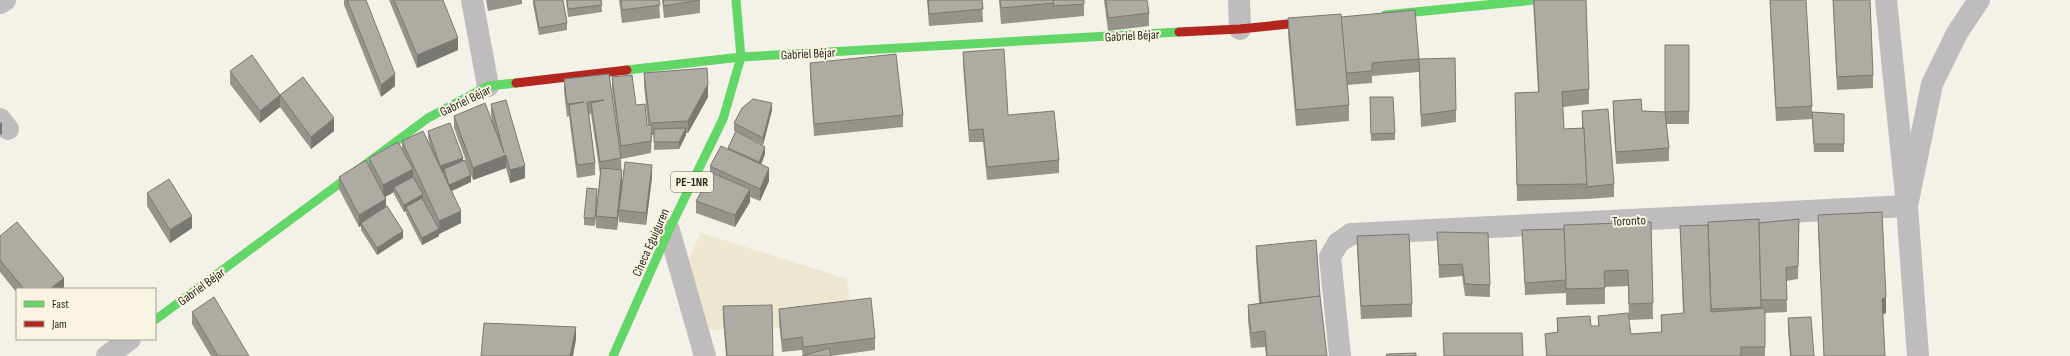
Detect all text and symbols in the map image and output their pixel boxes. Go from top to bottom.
street label: Gabriel Béjar [1104,27,1160,45]
street label: Gabriel Béjar [780,45,836,63]
street label: Gabriel Béjar [437,82,494,120]
road number: PE-1NR [671,172,713,192]
street label: Checa Eguiguren [629,206,673,279]
street label: Toronto [1612,212,1646,230]
street label: Gabriel Béjar [175,264,229,309]
legend [16,288,156,340]
text: Fast [52,297,69,312]
text: Jam [51,317,67,332]

